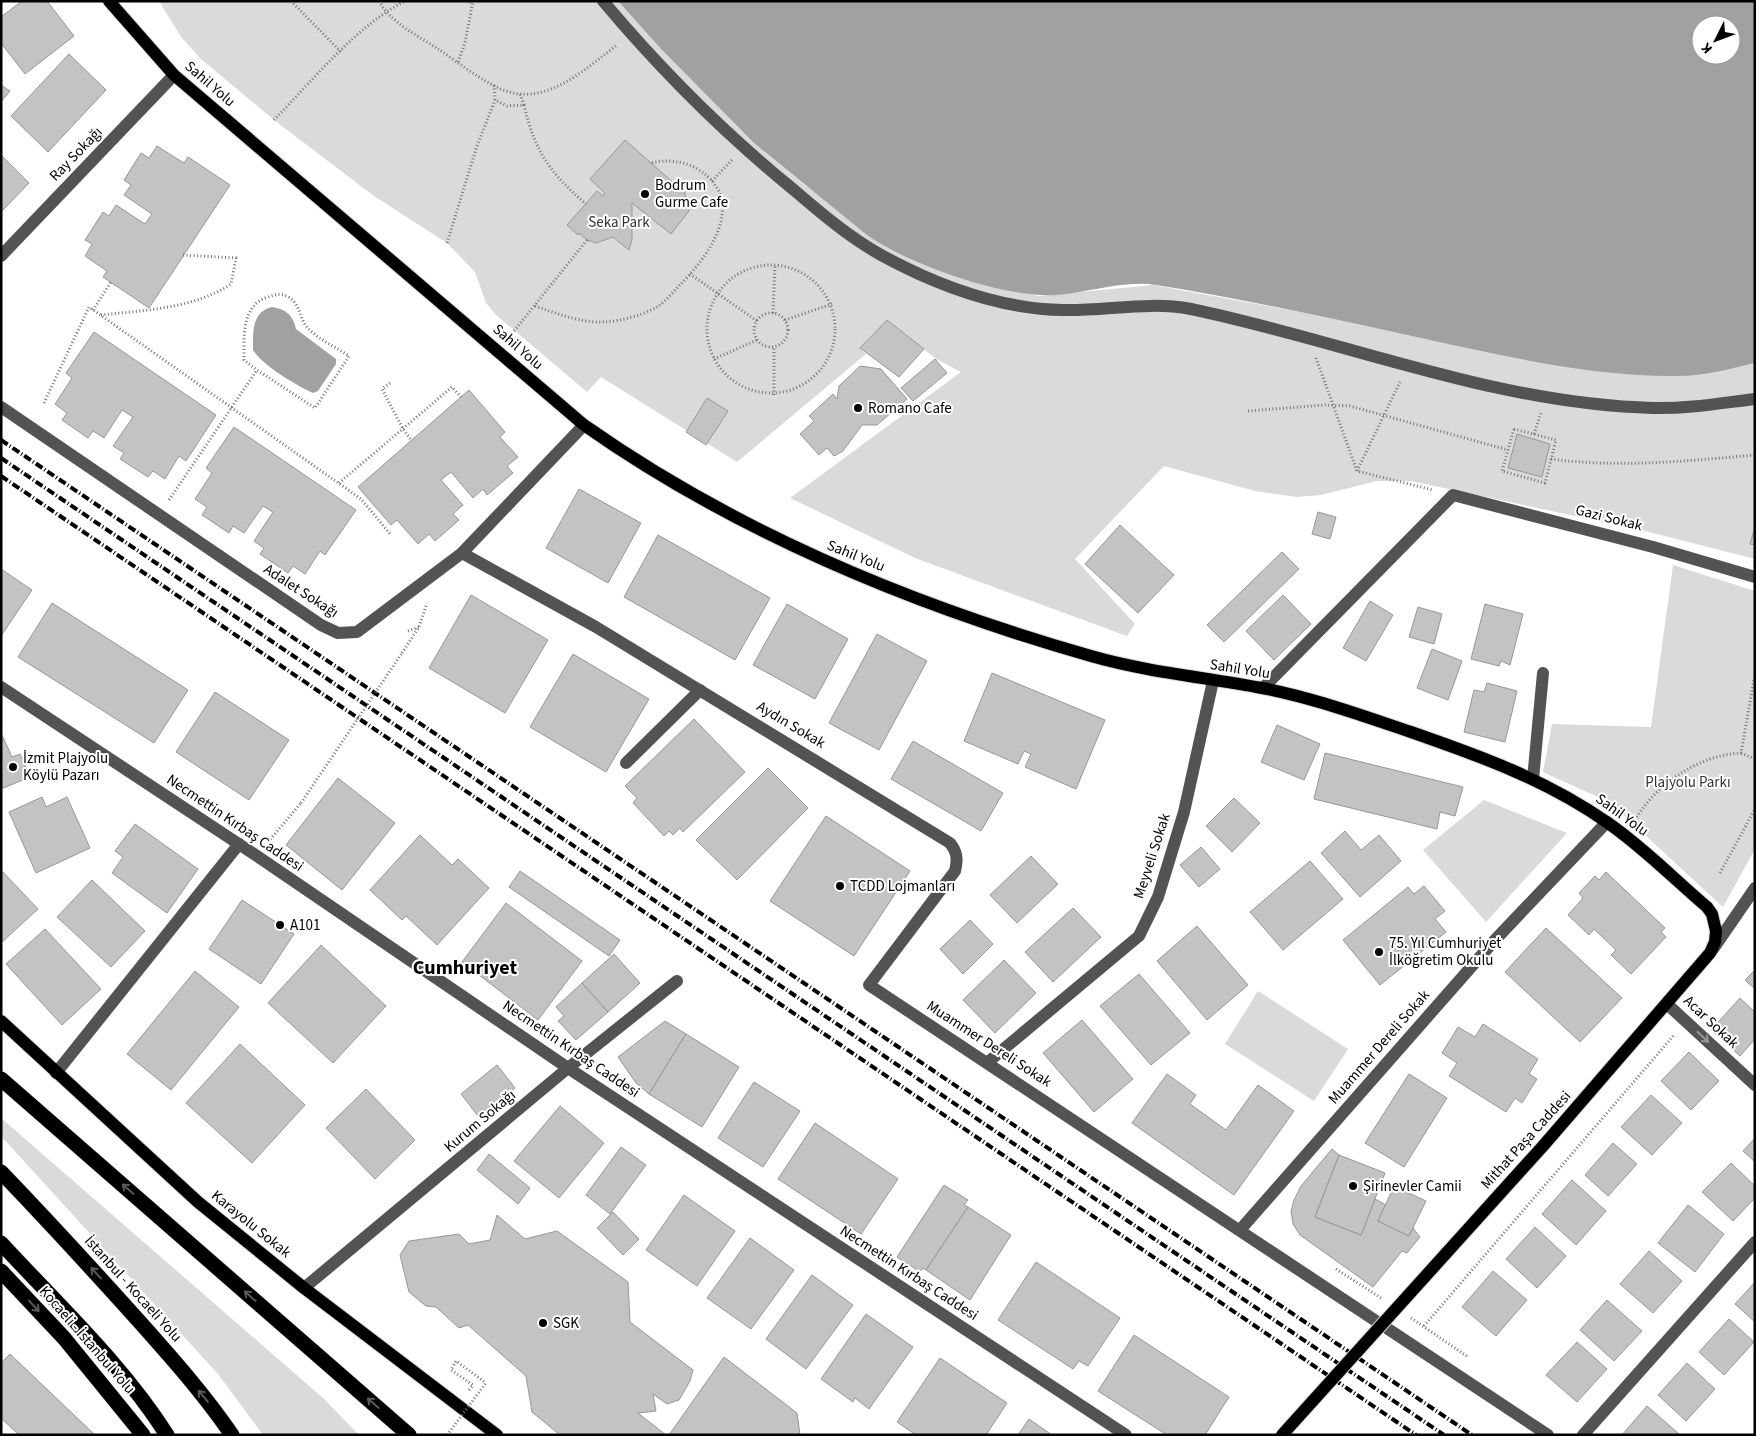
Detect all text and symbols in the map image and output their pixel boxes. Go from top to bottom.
north arrow [1691,15,1741,65]
text: K [1697,38,1717,58]
street label: Sahil Yolu [180,56,240,112]
street label: Ray Sokağı [45,122,107,186]
place label: Bodrum Gurme Cafe [655,175,728,213]
marker: Bodrum Gurme Cafe [639,188,651,200]
park label: Seka Park [588,212,650,233]
street label: Sahil Yolu [488,319,548,375]
place label: Romano Cafe [868,398,952,419]
marker: Romano Cafe [852,402,864,414]
street label: Gazi Sokak [1573,500,1645,537]
street label: Sahil Yolu [824,535,888,577]
street label: Adalet Sokağı [259,559,343,623]
street label: Sahil Yolu [1208,654,1272,684]
street label: Aydın Sokak [753,696,830,754]
place label: İzmit Plajyolu Köylü Pazarı [23,748,108,786]
marker: İzmit Plajyolu Köylü Pazarı [7,761,19,773]
street label: Necmettin Kırbaş Caddesi [162,769,308,877]
park label: Plajyolu Parkı [1645,772,1731,793]
street label: Sahil Yolu [1591,789,1653,841]
street label: Meyveli Sokak [1128,810,1176,901]
place label: TCDD Lojmanları [850,876,955,897]
marker: TCDD Lojmanları [834,880,846,892]
place label: A101 [290,915,321,936]
marker: A101 [274,919,286,931]
place label: 75. Yıl Cumhuriyet İlköğretim Okulu [1389,933,1501,971]
marker: 75. Yıl Cumhuriyet İlköğretim Okulu [1373,946,1385,958]
district label: Cumhuriyet [413,954,517,982]
street label: Muammer Dereli Sokak [1323,985,1435,1109]
street label: Acar Sokak [1679,991,1744,1054]
street label: Necmettin Kırbaş Caddesi [498,995,644,1103]
street label: Muammer Dereli Sokak [922,996,1056,1093]
one-way arrow [1697,1031,1709,1043]
street label: Kurum Sokağı [440,1085,520,1157]
street label: Mithat Paşa Caddesi [1476,1086,1576,1194]
place label: Şirinevler Camii [1363,1176,1462,1197]
marker: Şirinevler Camii [1347,1180,1359,1192]
one-way arrow [121,1183,134,1195]
street label: Karayolu Sokak [207,1185,296,1263]
street label: Necmettin Kırbaş Caddesi [836,1220,982,1326]
street label: İstanbul - Kocaeli Yolu [79,1231,187,1347]
one-way arrow [90,1267,102,1280]
street label: Kocaeli - İstanbul Yolu [34,1281,140,1399]
one-way arrow [244,1290,257,1302]
one-way arrow [28,1300,40,1313]
place label: SGK [553,1313,579,1334]
marker: SGK [537,1317,549,1329]
one-way arrow [197,1389,208,1402]
one-way arrow [366,1397,379,1408]

